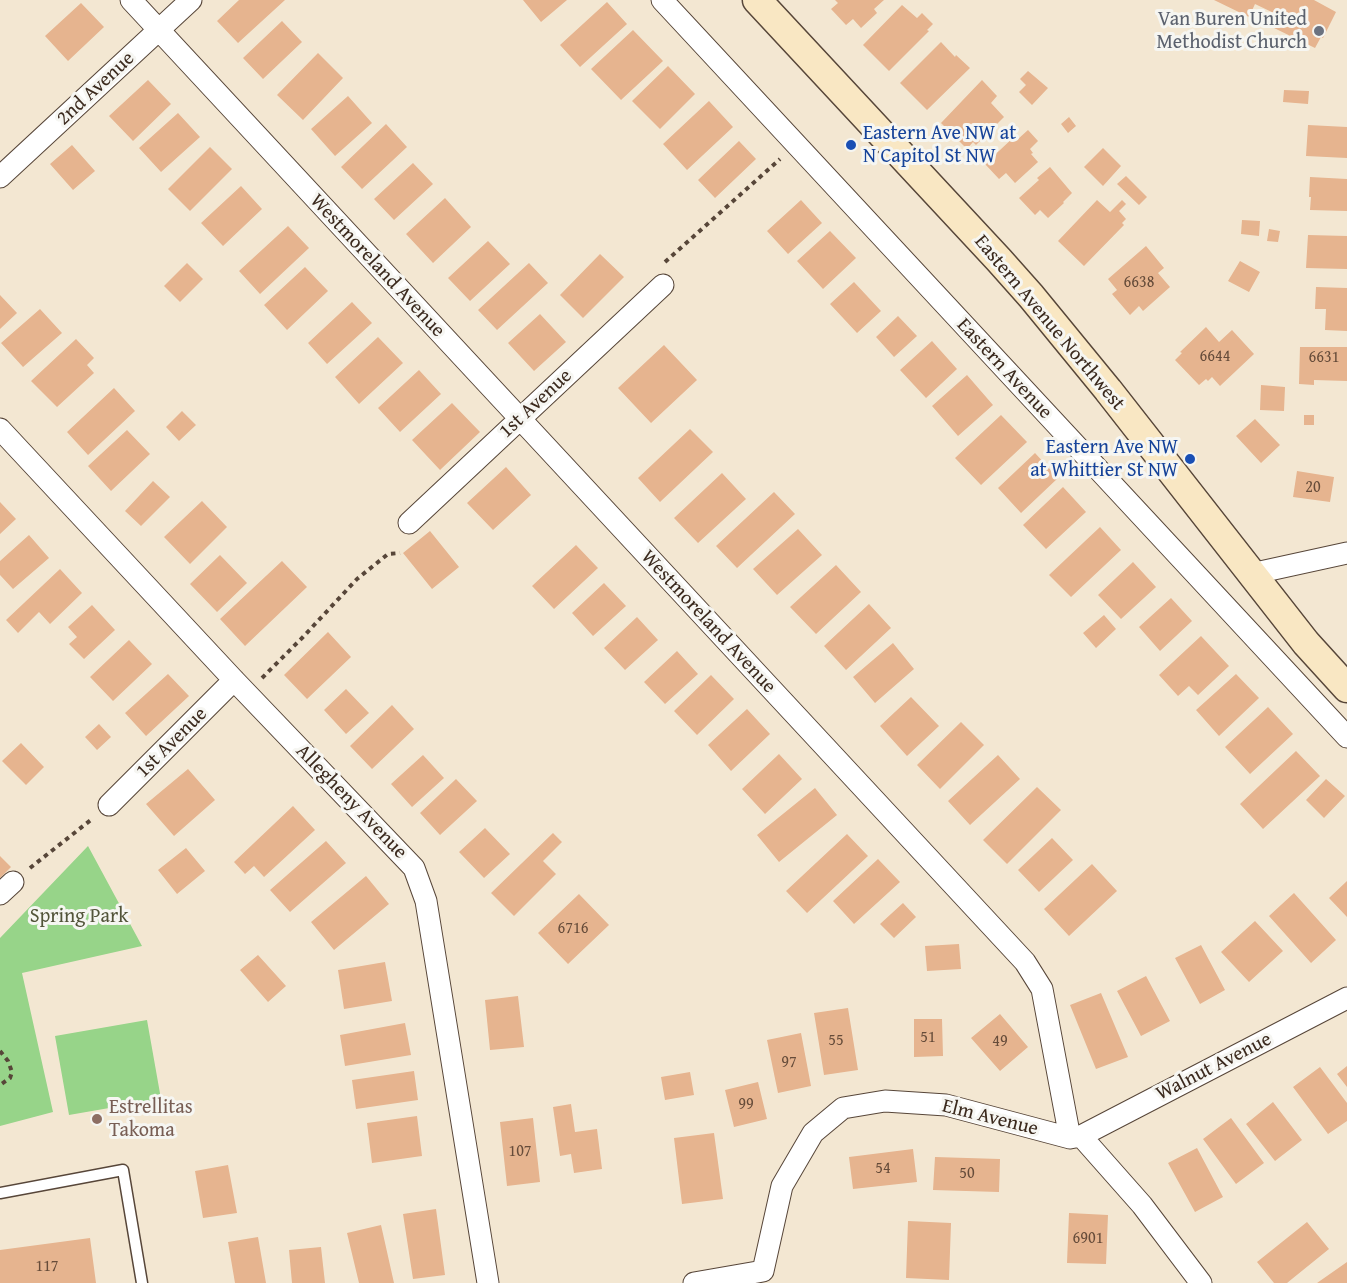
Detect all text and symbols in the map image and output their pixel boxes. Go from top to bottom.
place label: Van Buren United Methodist Church [1156,8,1307,55]
marker: Van Buren United Methodist Church [1312,24,1326,38]
street label: 2nd Avenue [52,47,140,131]
place label: Eastern Ave NW at N Capitol St NW [863,122,1016,169]
marker: Eastern Ave NW at N Capitol St NW [844,138,858,152]
street label: Westmoreland Avenue [304,189,450,343]
street label: Eastern Avenue Northwest [969,230,1129,416]
house number: 6638 [1124,273,1154,293]
street label: Eastern Avenue [951,314,1057,424]
house number: 6644 [1200,347,1230,367]
house number: 6631 [1309,348,1339,368]
street label: 1st Avenue [495,364,577,444]
place label: Eastern Ave NW at Whittier St NW [1030,436,1178,483]
marker: Eastern Ave NW at Whittier St NW [1183,452,1197,466]
house number: 20 [1305,478,1321,498]
street label: Westmoreland Avenue [635,545,781,699]
street label: 1st Avenue [132,703,212,783]
street label: Allegheny Avenue [290,740,412,864]
park label: Spring Park [30,905,128,929]
house number: 6716 [558,919,588,939]
house number: 51 [920,1028,936,1048]
street label: Walnut Avenue [1152,1028,1276,1106]
house number: 55 [828,1031,844,1051]
house number: 49 [992,1032,1008,1052]
house number: 97 [781,1053,797,1073]
house number: 99 [738,1095,754,1115]
street label: Elm Avenue [940,1095,1040,1141]
place label: Estrellitas Takoma [109,1096,193,1143]
marker: Estrellitas Takoma [90,1112,104,1126]
house number: 107 [508,1142,532,1162]
house number: 54 [875,1159,891,1179]
house number: 50 [959,1164,975,1184]
house number: 6901 [1073,1229,1103,1249]
house number: 117 [35,1257,59,1277]

